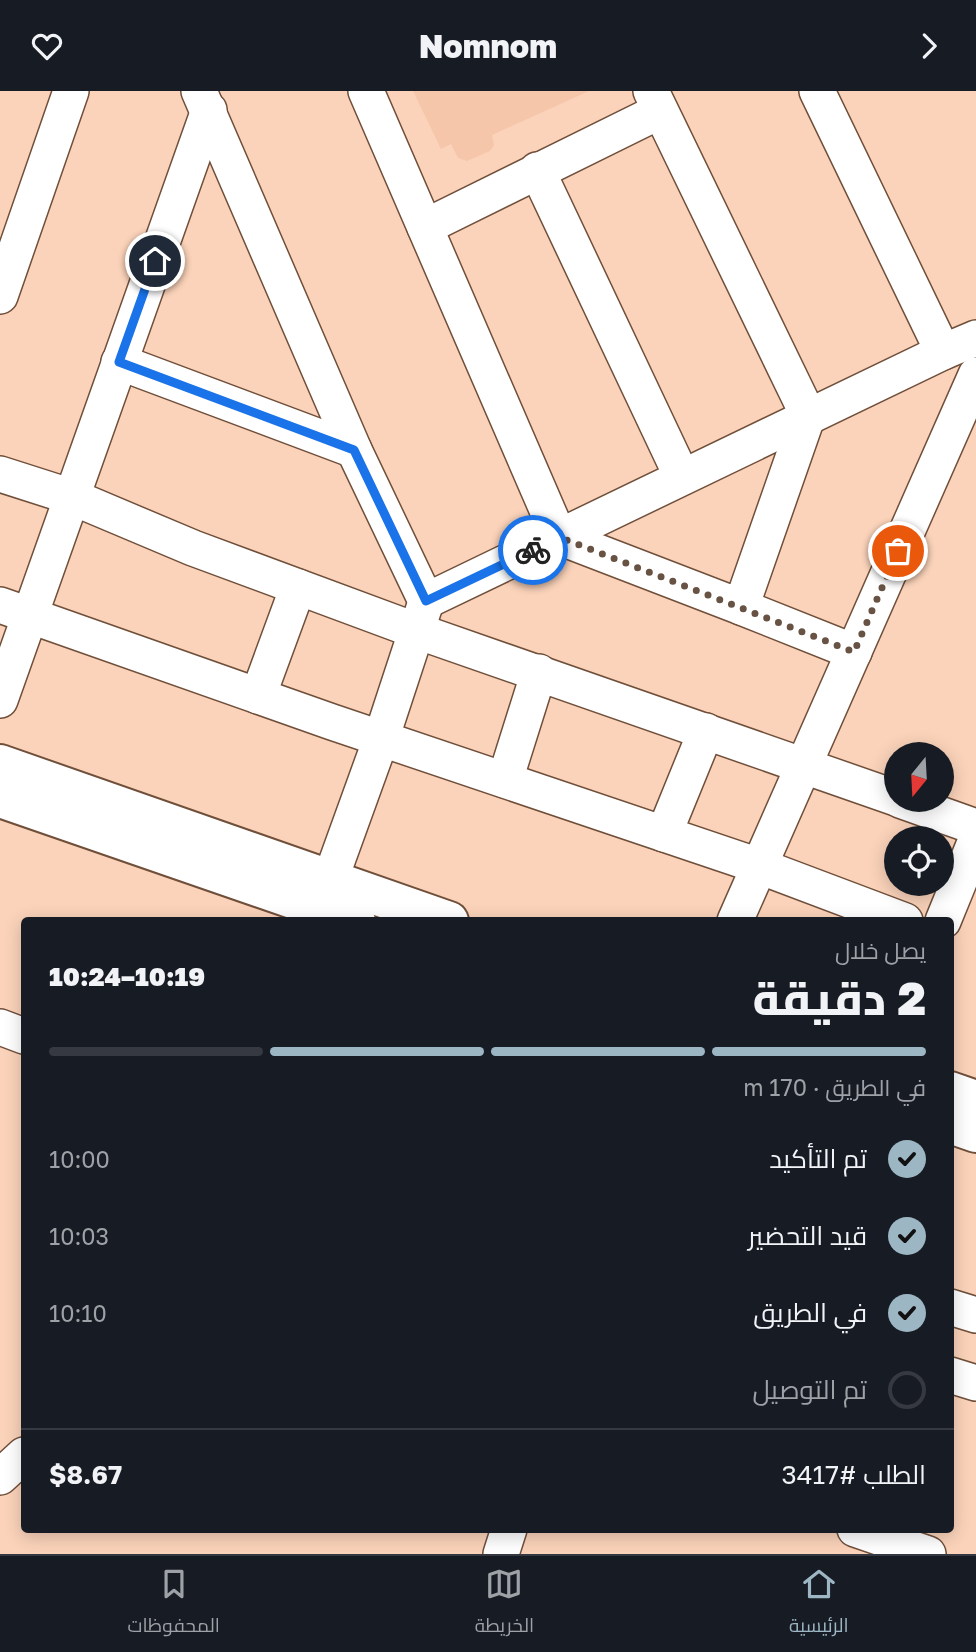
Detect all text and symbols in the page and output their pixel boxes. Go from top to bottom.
icon: heart [28,27,66,65]
text: Nomnom [419,27,557,65]
icon: forward [910,27,948,65]
pin [125,231,185,291]
icon: home [136,242,174,280]
courier [498,515,568,585]
pin [868,521,928,581]
icon: bike [514,531,552,569]
icon: bag [879,532,917,570]
north arrow [884,742,954,812]
map controls [884,742,954,896]
button: locate [884,826,954,896]
text: يصل خلال [835,936,926,964]
text: 10:19–10:24 [49,961,205,992]
text: 2 دقيقة [752,970,926,1025]
text: في الطريق · 170 m [743,1073,926,1101]
icon: check [888,1140,926,1178]
text: تم التأكيد [769,1143,867,1174]
text: 10:00 [49,1145,110,1173]
icon: check [888,1217,926,1255]
text: قيد التحضير [748,1220,867,1251]
text: 10:03 [49,1222,109,1250]
icon: check [888,1294,926,1332]
text: في الطريق [753,1297,867,1328]
text: 10:10 [49,1299,107,1327]
text: تم التوصيل [752,1374,867,1405]
text: $8.67 [49,1459,122,1490]
text: الطلب #3417 [782,1459,926,1490]
tab: المحفوظات [127,1565,220,1643]
tab: الخريطة [475,1565,534,1643]
tab: الرئيسية [789,1565,849,1643]

